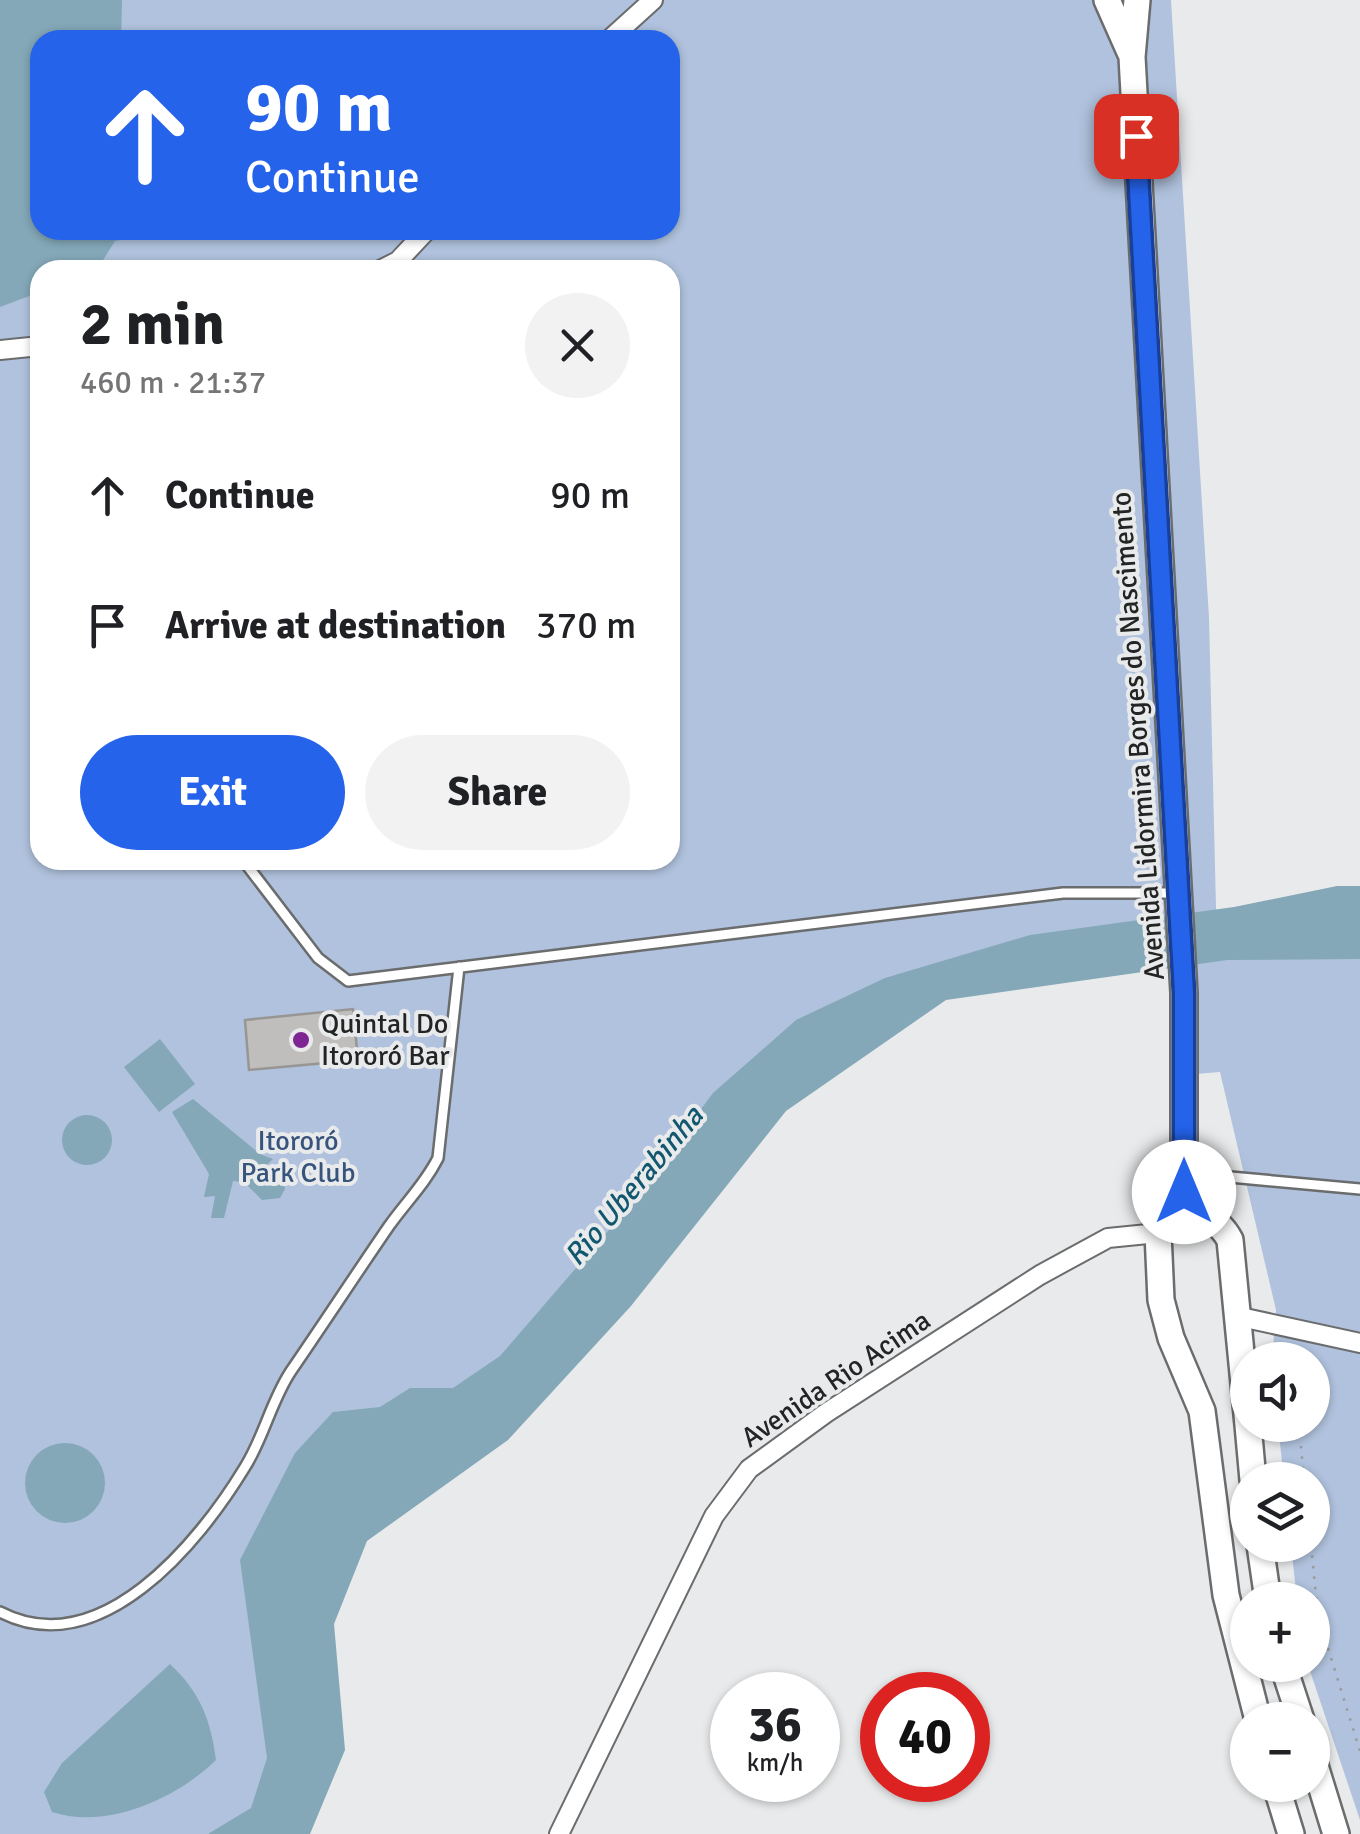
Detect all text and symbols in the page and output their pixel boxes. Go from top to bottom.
text: 90 m [245,64,393,150]
icon: ahead [80,70,210,200]
pin [1094,94,1179,179]
icon: arrive [1109,109,1164,164]
text: Continue [245,150,420,205]
text: 2 min [80,288,225,362]
button: close [525,293,630,398]
text: 460 m · 21:37 [80,363,266,402]
icon: ahead [80,468,135,523]
text: Continue [165,472,315,519]
text: 90 m [550,472,630,519]
street label: Avenida Lidormira Borges do Nascimento [1104,491,1172,981]
icon: arrive [80,598,135,653]
text: Arrive at destination [165,602,506,649]
text: 370 m [536,602,636,649]
button: Exit [80,735,345,850]
button: Share [365,735,630,850]
place label: Quintal Do Itororó Bar [321,1007,450,1073]
marker: Quintal Do Itororó Bar [290,1029,312,1051]
water label: Rio Uberabinha [556,1098,712,1273]
park label: Itororó Park Club [241,1124,355,1190]
position arrow [1132,1140,1236,1244]
street label: Avenida Rio Acima [735,1303,937,1455]
map controls [1230,1342,1330,1802]
button: sound [1230,1342,1330,1442]
button: layers [1230,1462,1330,1562]
button: + [1230,1582,1330,1682]
speed limit sign: 40 [860,1672,990,1802]
text: 36 [748,1694,802,1756]
button: − [1230,1702,1330,1802]
text: km/h [747,1747,803,1778]

